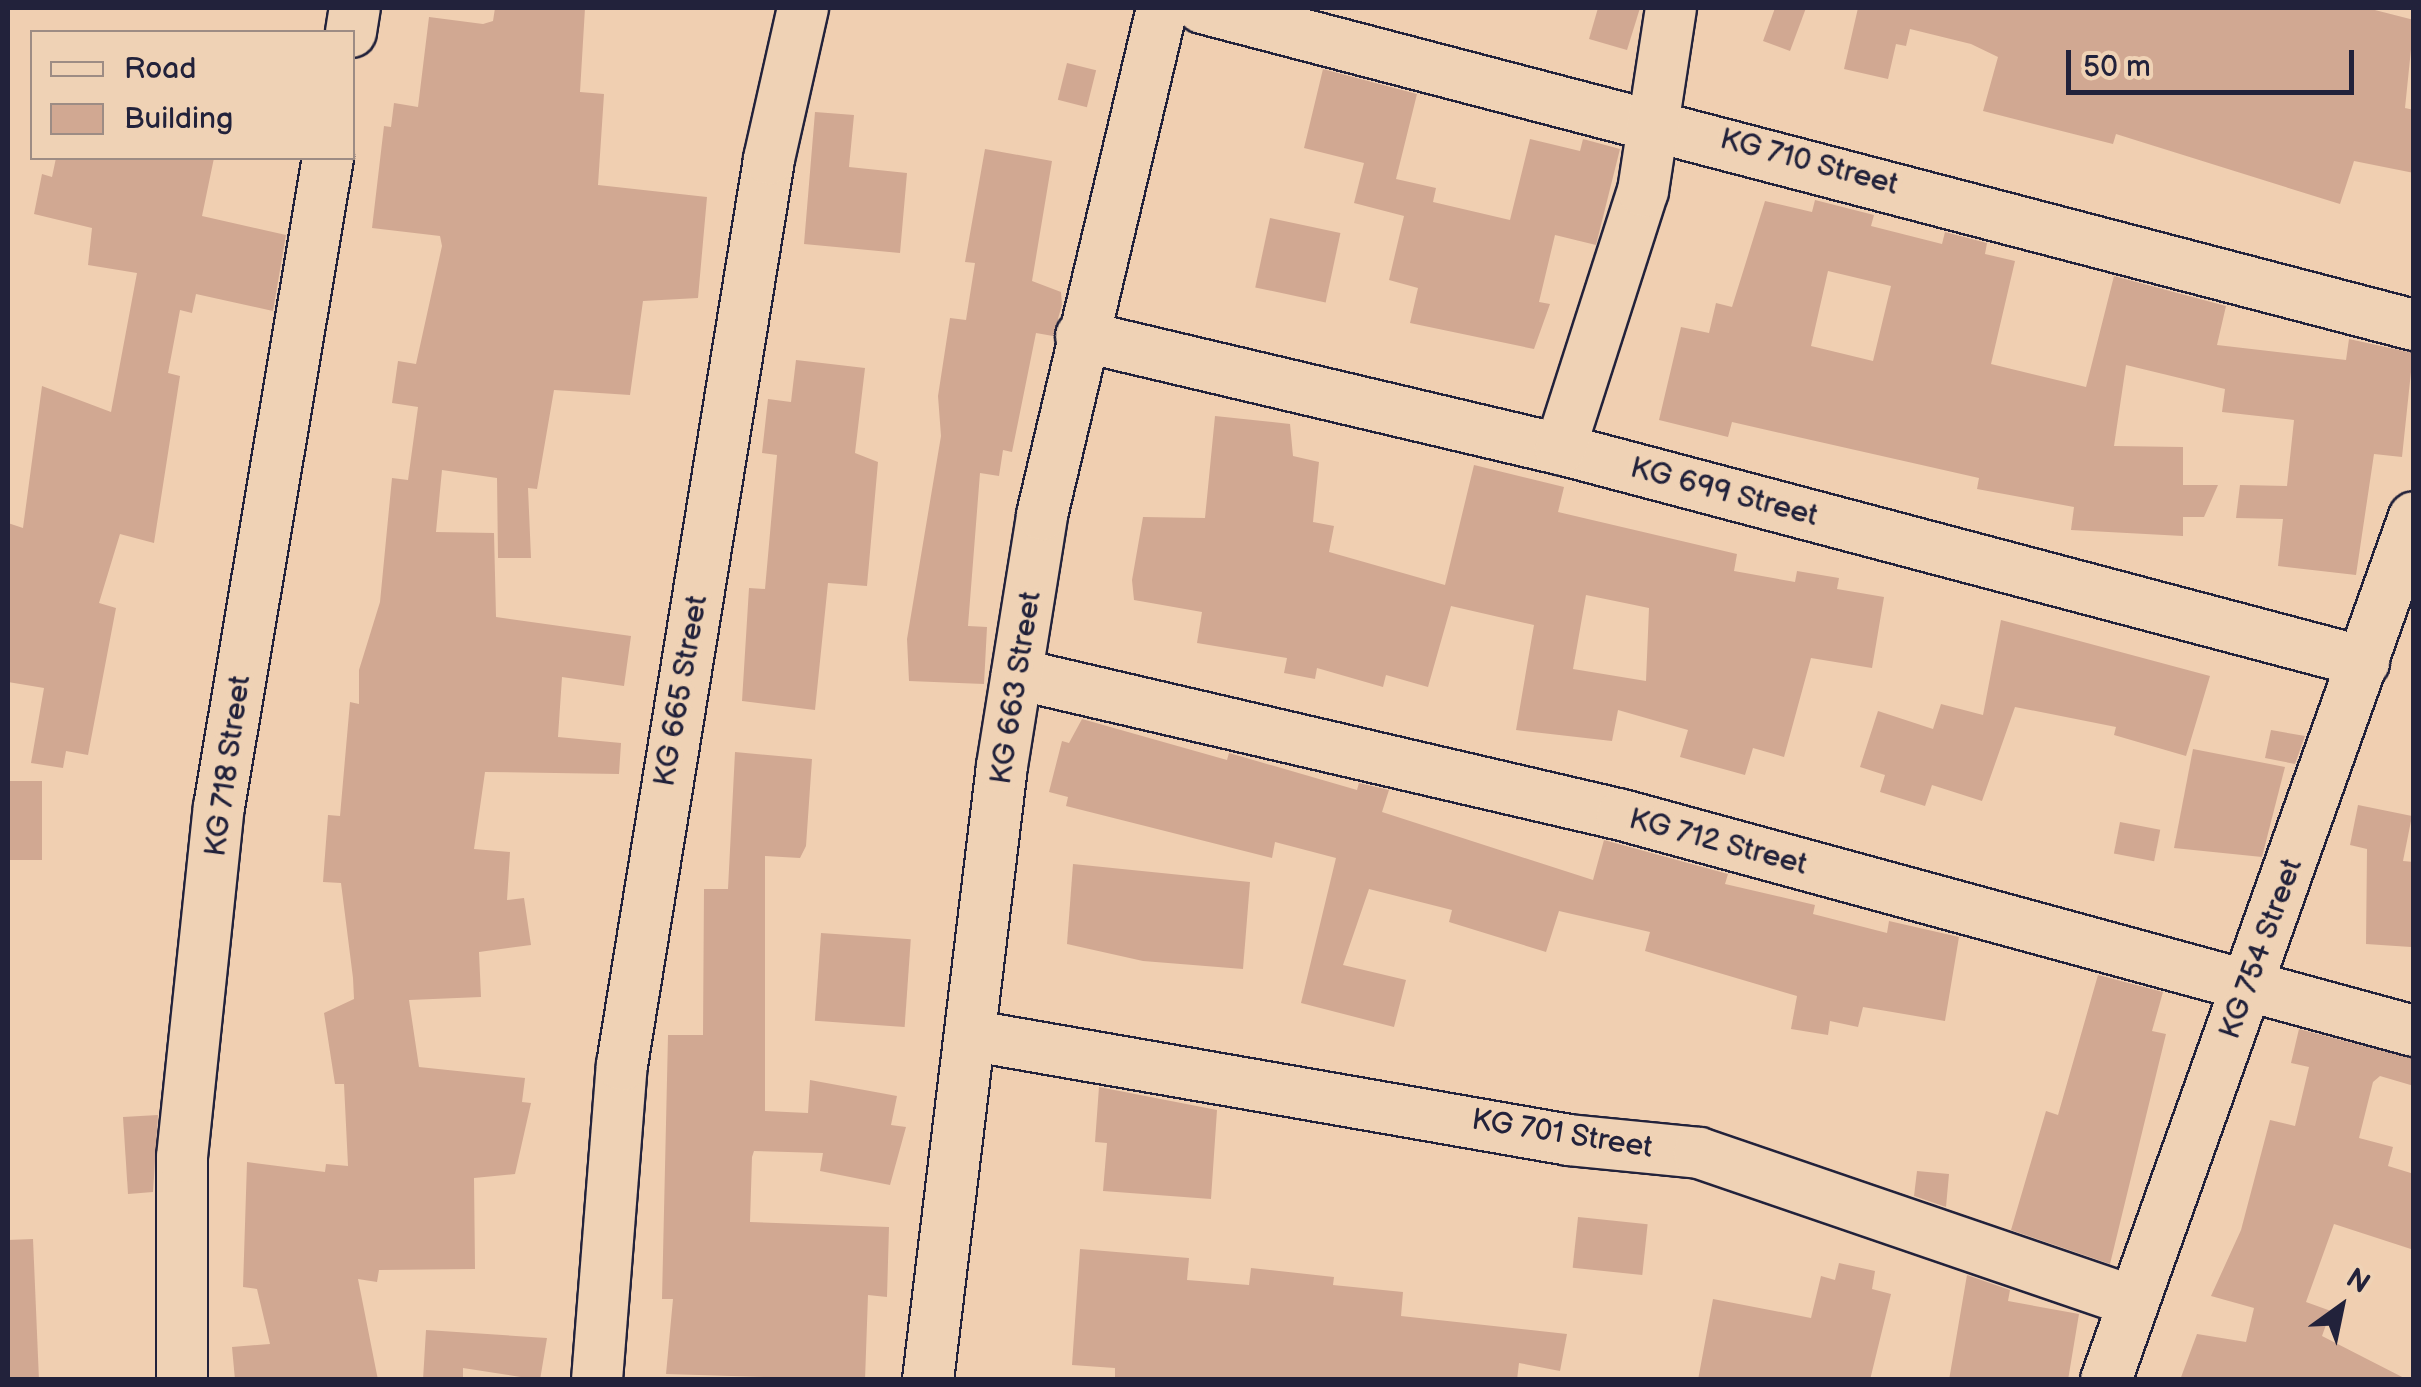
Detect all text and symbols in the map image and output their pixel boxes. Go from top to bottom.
legend [30,30,355,160]
scale bar [2071,30,2358,92]
text: 50 m [2083,49,2151,85]
text: Road [124,51,197,87]
text: Building [124,101,233,137]
street label: KG 710 Street [1715,121,1903,203]
street label: KG 699 Street [1626,450,1822,534]
street label: KG 663 Street [983,589,1049,787]
street label: KG 665 Street [646,592,716,790]
street label: KG 718 Street [197,672,259,860]
street label: KG 712 Street [1624,801,1812,883]
street label: KG 754 Street [2212,853,2310,1045]
street label: KG 701 Street [1468,1102,1656,1166]
north arrow [2291,1257,2391,1357]
text: N [2340,1262,2375,1301]

